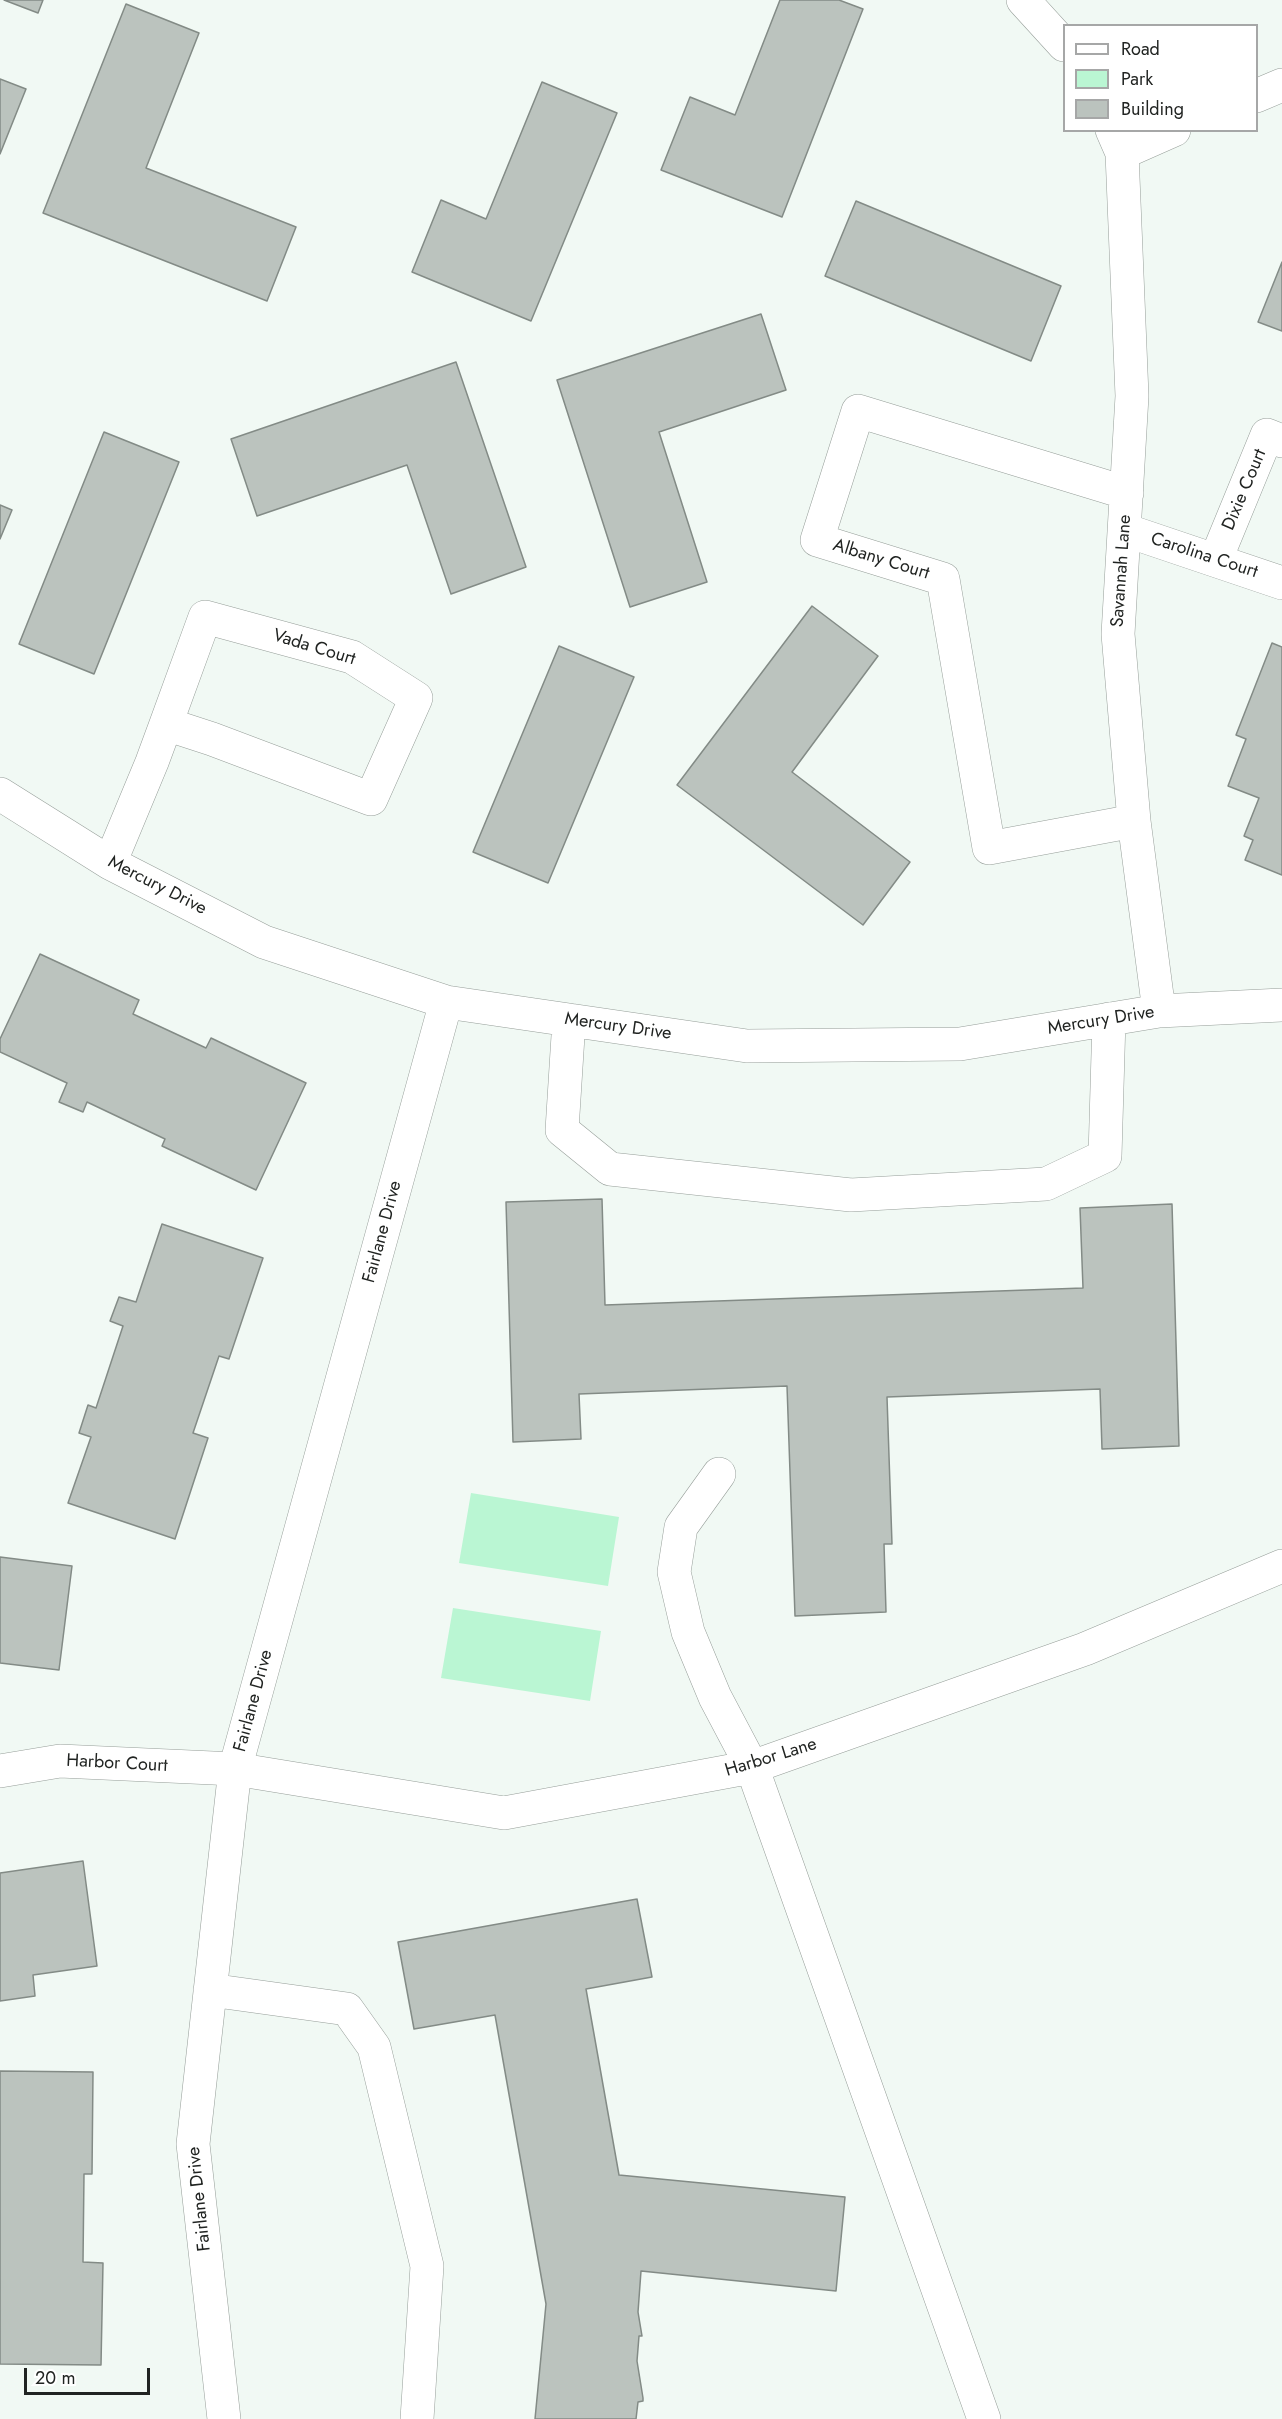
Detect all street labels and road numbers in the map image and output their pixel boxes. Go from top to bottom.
street label: Dixie Court [1218,446,1272,534]
street label: Savannah Lane [1107,514,1137,628]
street label: Carolina Court [1148,529,1260,583]
street label: Albany Court [830,535,932,585]
street label: Vada Court [270,625,358,671]
street label: Mercury Drive [104,852,210,920]
street label: Mercury Drive [1046,1002,1156,1040]
street label: Mercury Drive [563,1009,673,1045]
street label: Fairlane Drive [359,1179,407,1285]
street label: Fairlane Drive [230,1648,278,1754]
street label: Harbor Lane [722,1734,820,1782]
street label: Harbor Court [66,1751,168,1777]
street label: Fairlane Drive [184,2146,216,2252]

